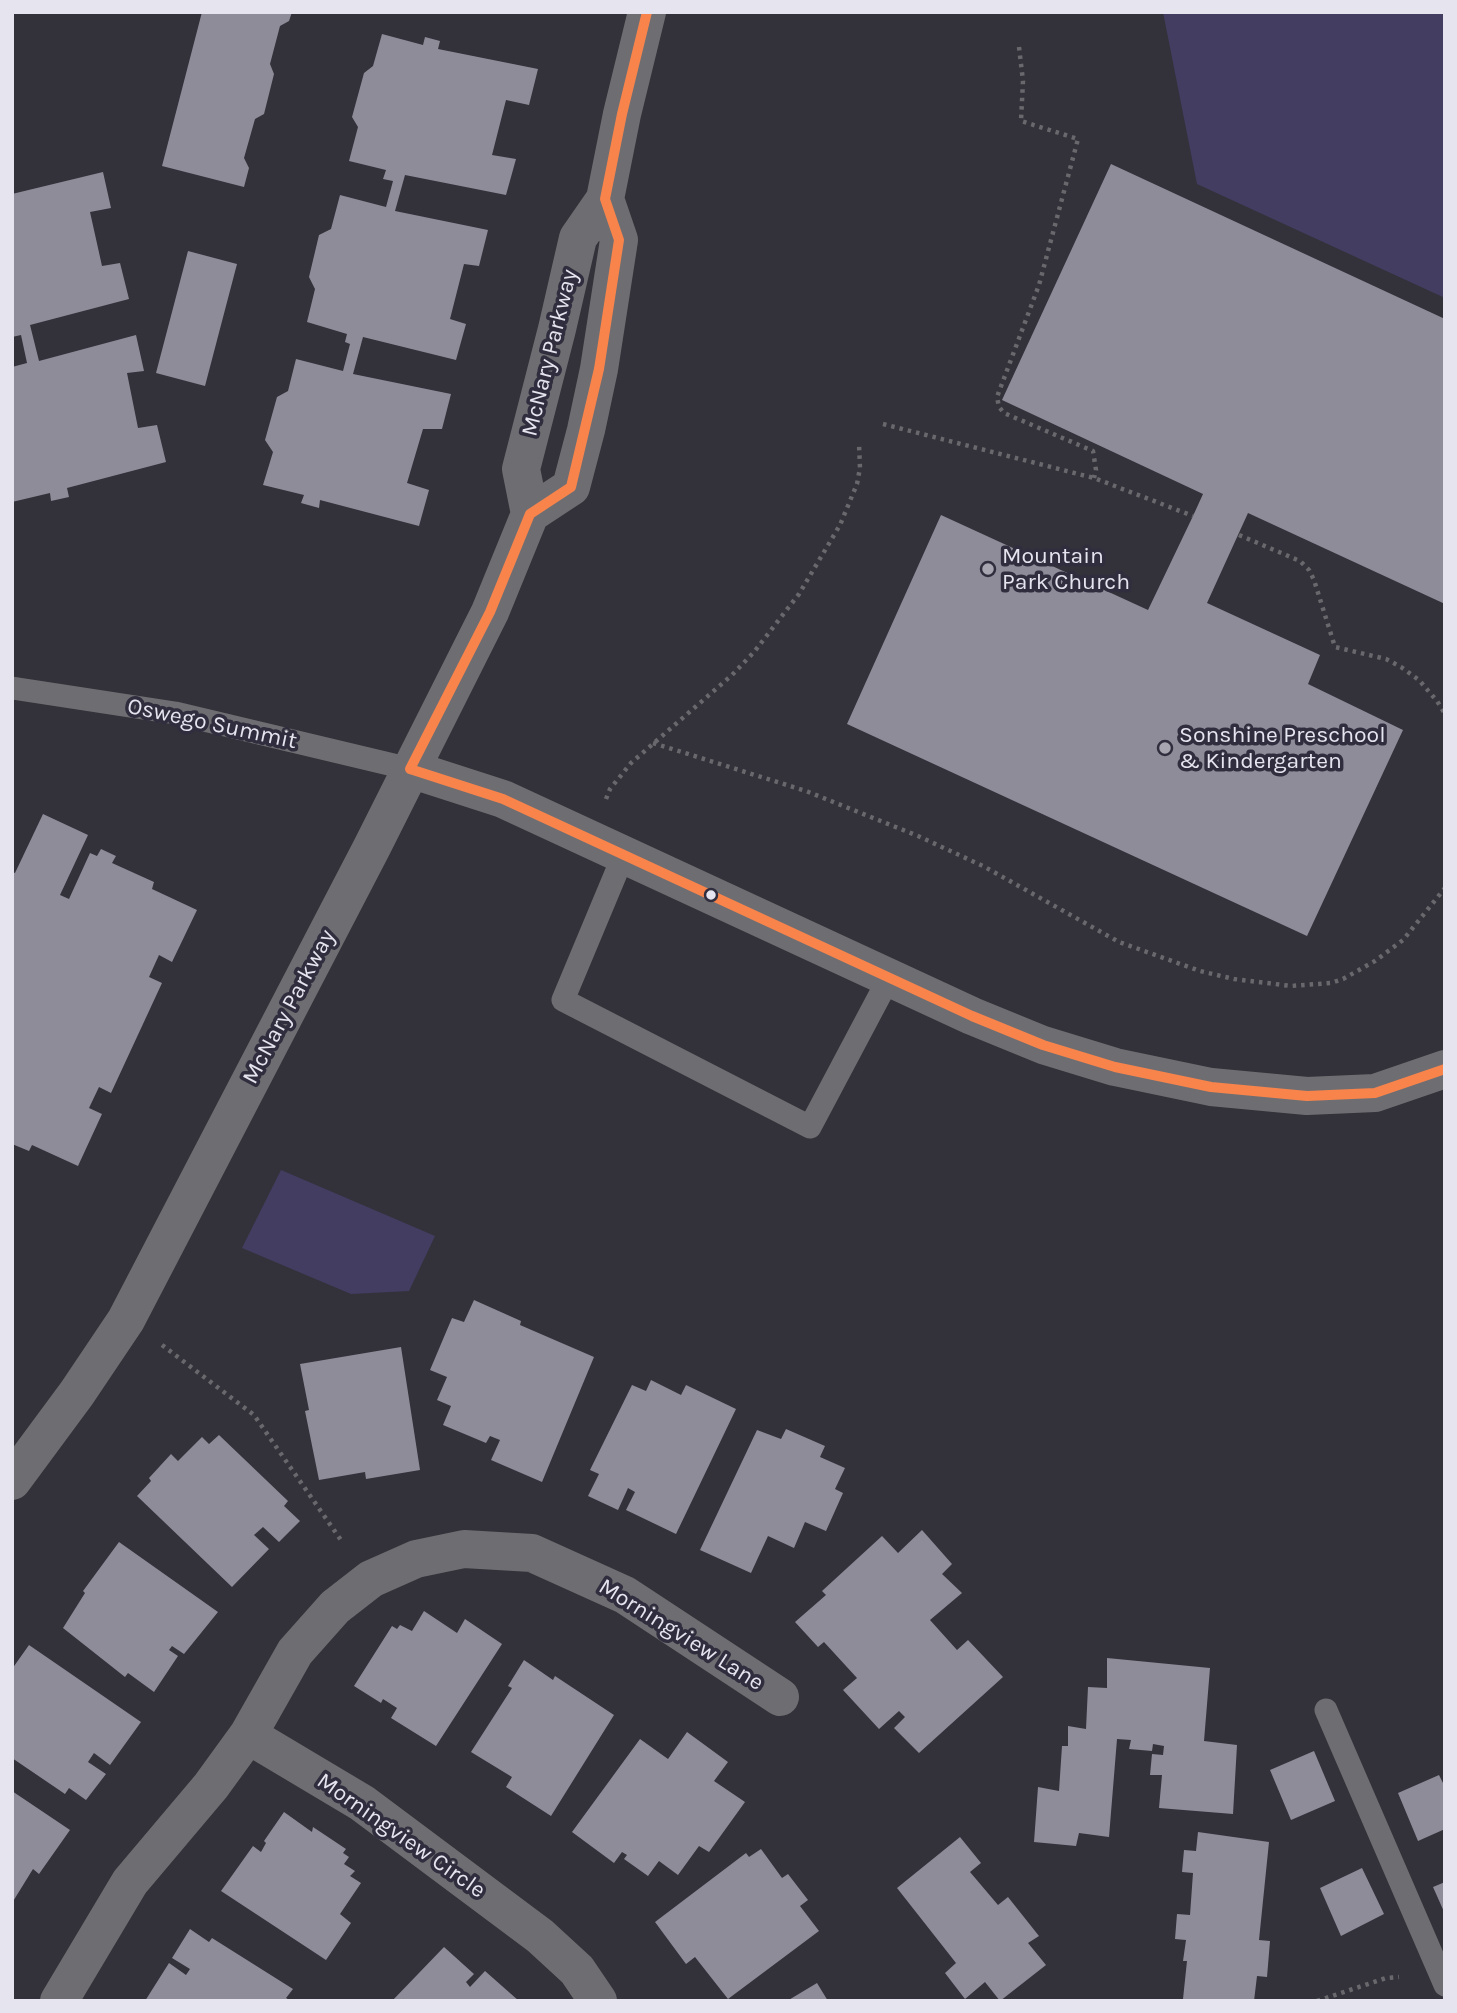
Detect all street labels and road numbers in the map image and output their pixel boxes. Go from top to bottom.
street label: McNary Parkway [516,267,584,439]
street label: Oswego Summit [125,693,299,755]
street label: McNary Parkway [237,925,341,1089]
street label: Morningview Lane [593,1573,769,1697]
street label: Morningview Circle [311,1767,491,1905]

